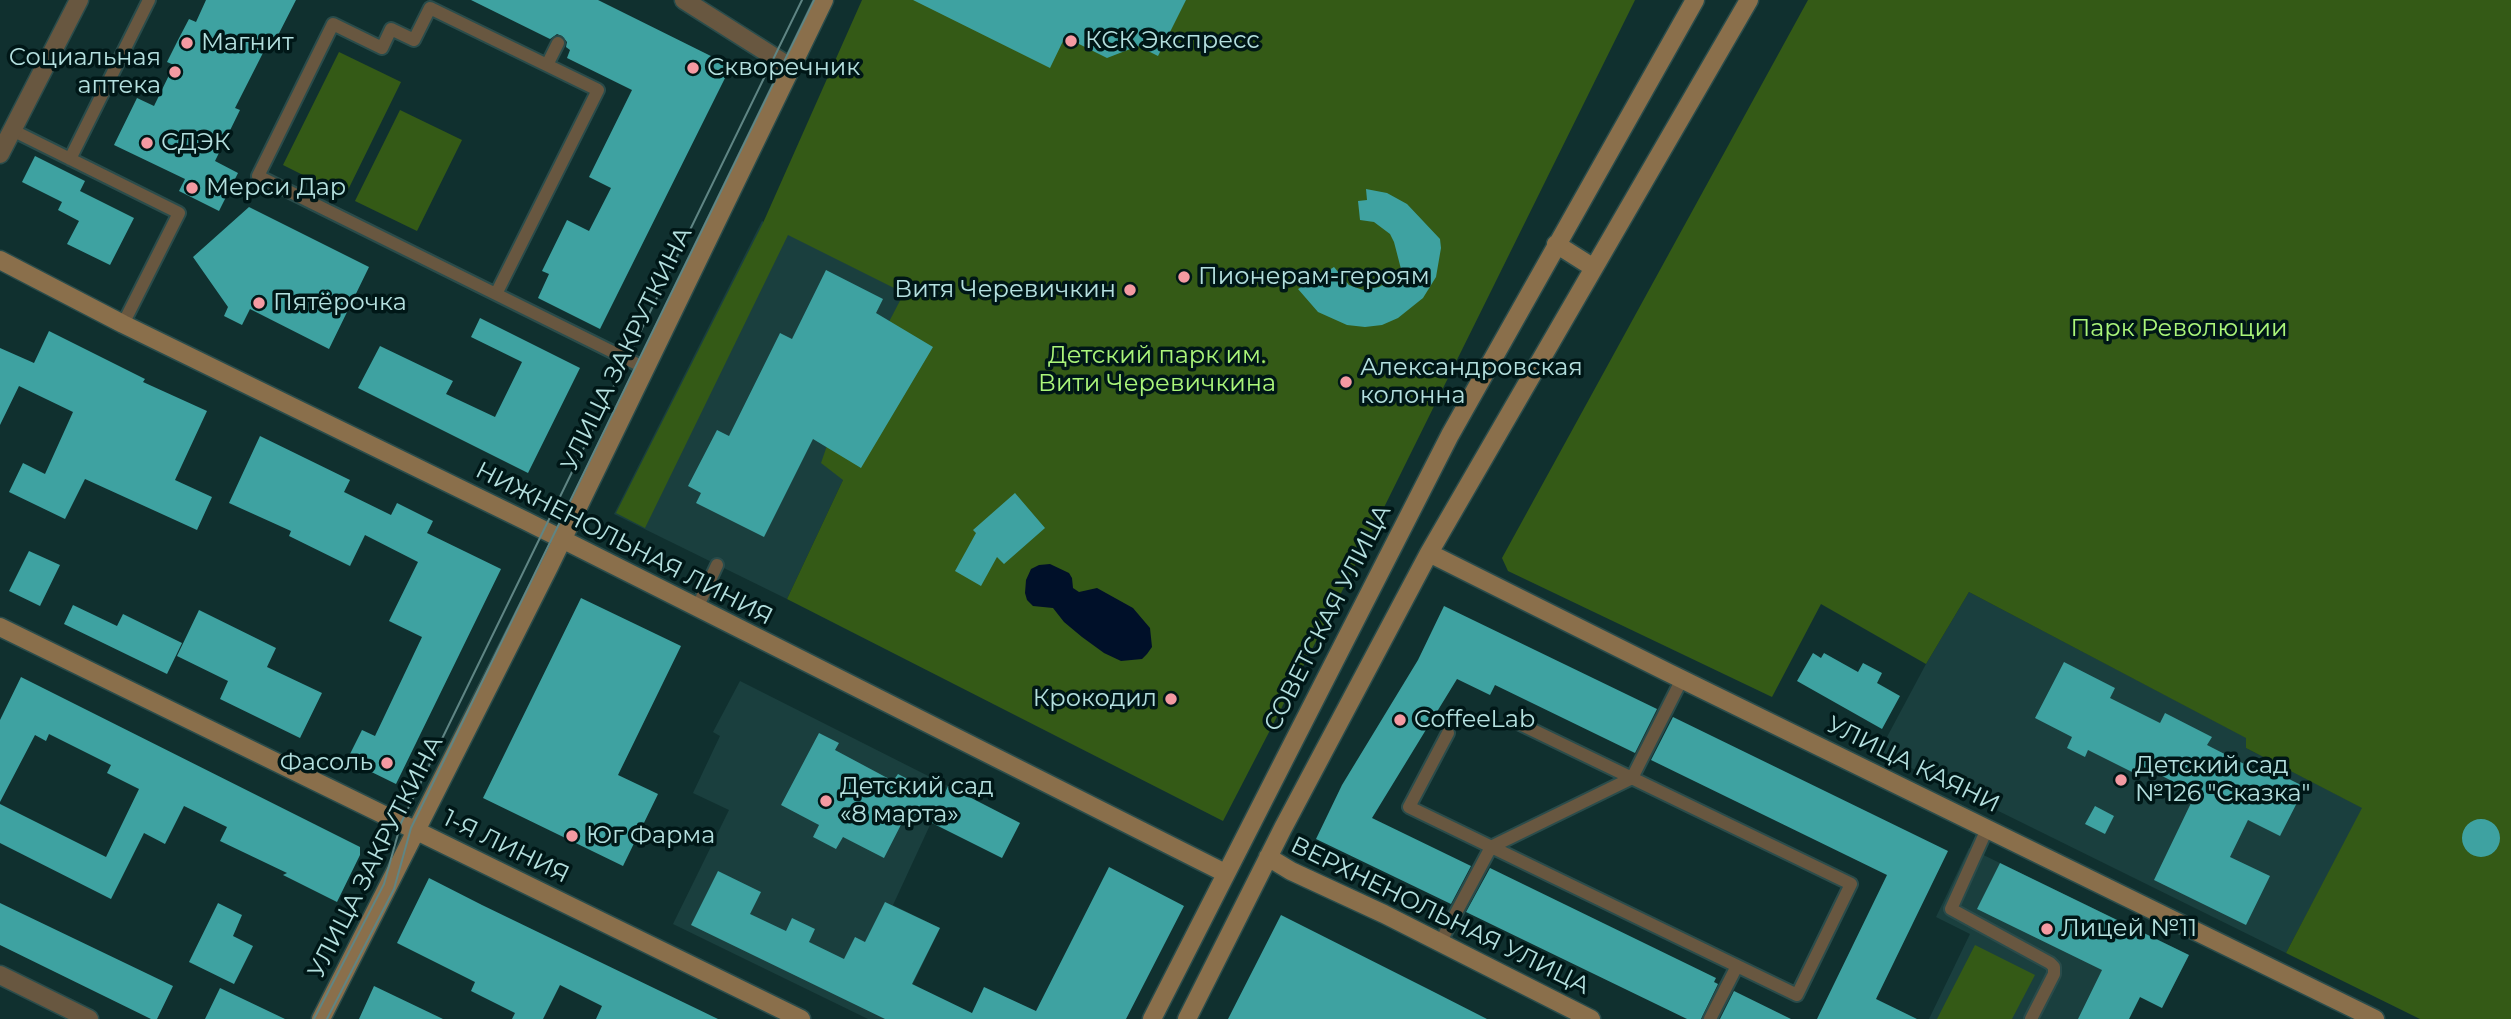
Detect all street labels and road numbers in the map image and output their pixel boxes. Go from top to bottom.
street label: УЛИЦА ЗАКРУТКИНА [555,222,699,476]
street label: НИЖНЕНОЛЬНАЯ ЛИНИЯ [471,456,777,632]
street label: СОВЕТСКАЯ УЛИЦА [1258,500,1398,736]
street label: УЛИЦА КАЯНИ [1822,711,2004,819]
street label: УЛИЦА ЗАКРУТКИНА [302,731,450,983]
street label: 1-Я ЛИНИЯ [438,804,574,890]
street label: ВЕРХНЕНОЛЬНАЯ УЛИЦА [1286,831,1594,1001]

